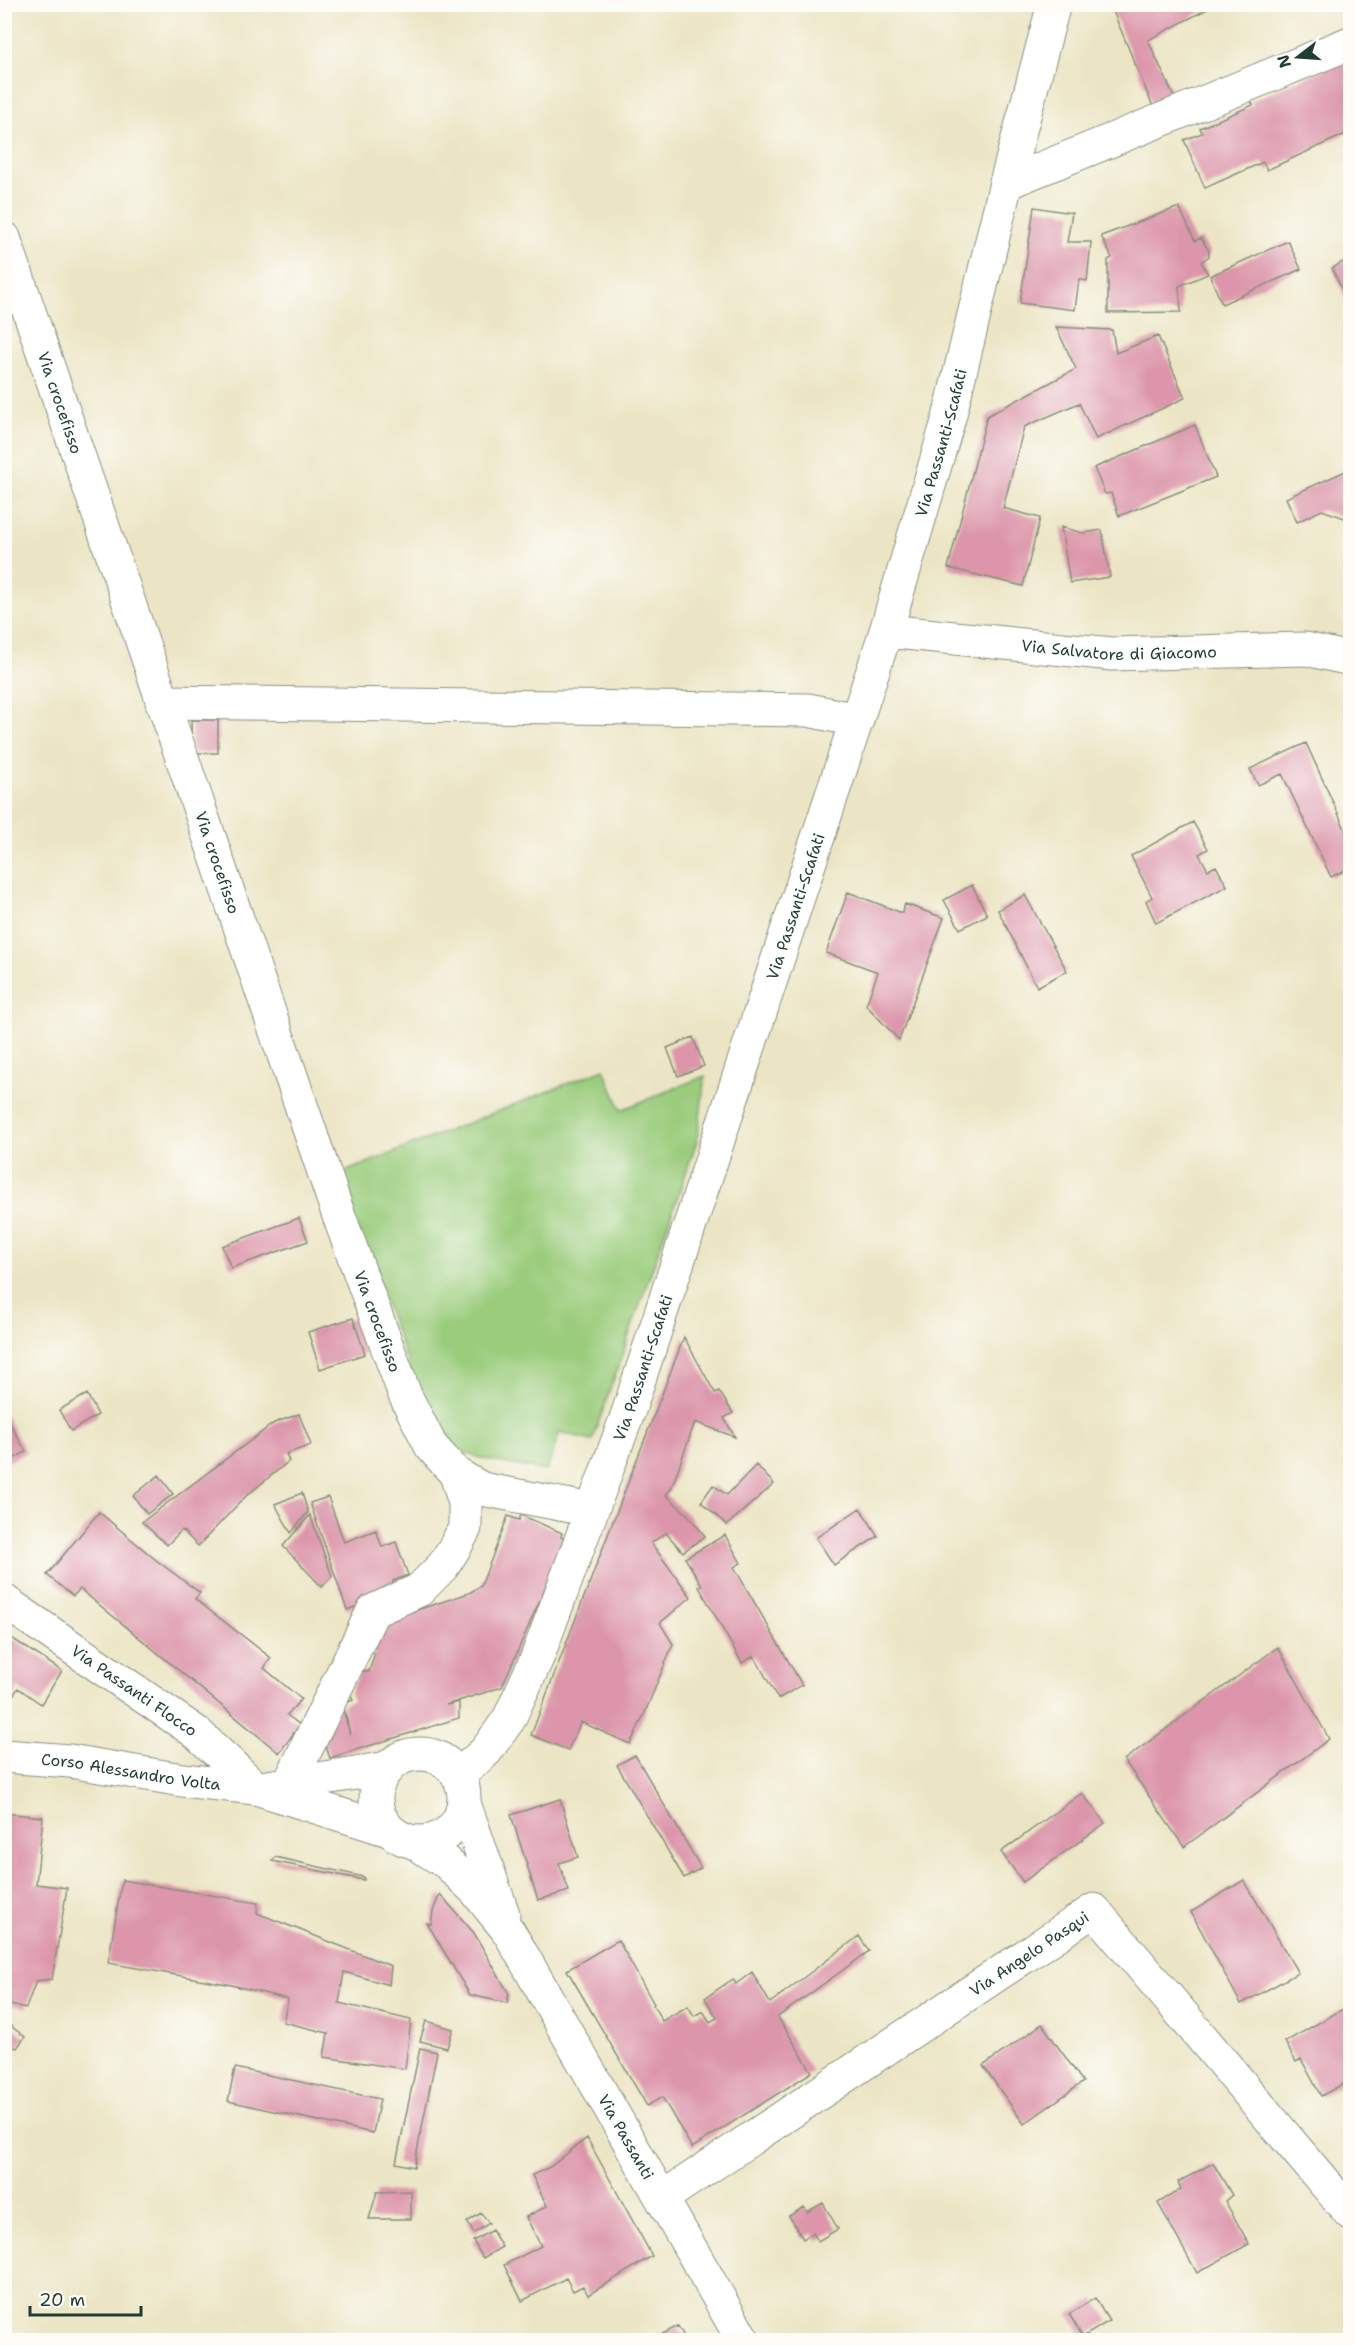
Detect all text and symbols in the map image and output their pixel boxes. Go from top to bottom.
north arrow [1268,27,1328,87]
text: N [1272,52,1296,70]
street label: Via crocefisso [33,349,88,457]
street label: Via Passanti-Scafati [910,366,971,519]
street label: Via Salvatore di Giacomo [1020,634,1217,665]
street label: Via crocefisso [191,808,245,916]
street label: Via Passanti-Scafati [761,830,829,982]
street label: Via crocefisso [350,1268,406,1375]
street label: Via Passanti-Scafati [608,1292,677,1444]
street label: Via Passanti Flocco [67,1640,202,1741]
street label: Corso Alessandro Volta [41,1748,222,1795]
street label: Via Angelo Pasqui [965,1906,1093,2001]
street label: Via Passanti [594,2090,659,2183]
scale bar [30,2279,141,2317]
text: 20 m [39,2288,85,2312]

